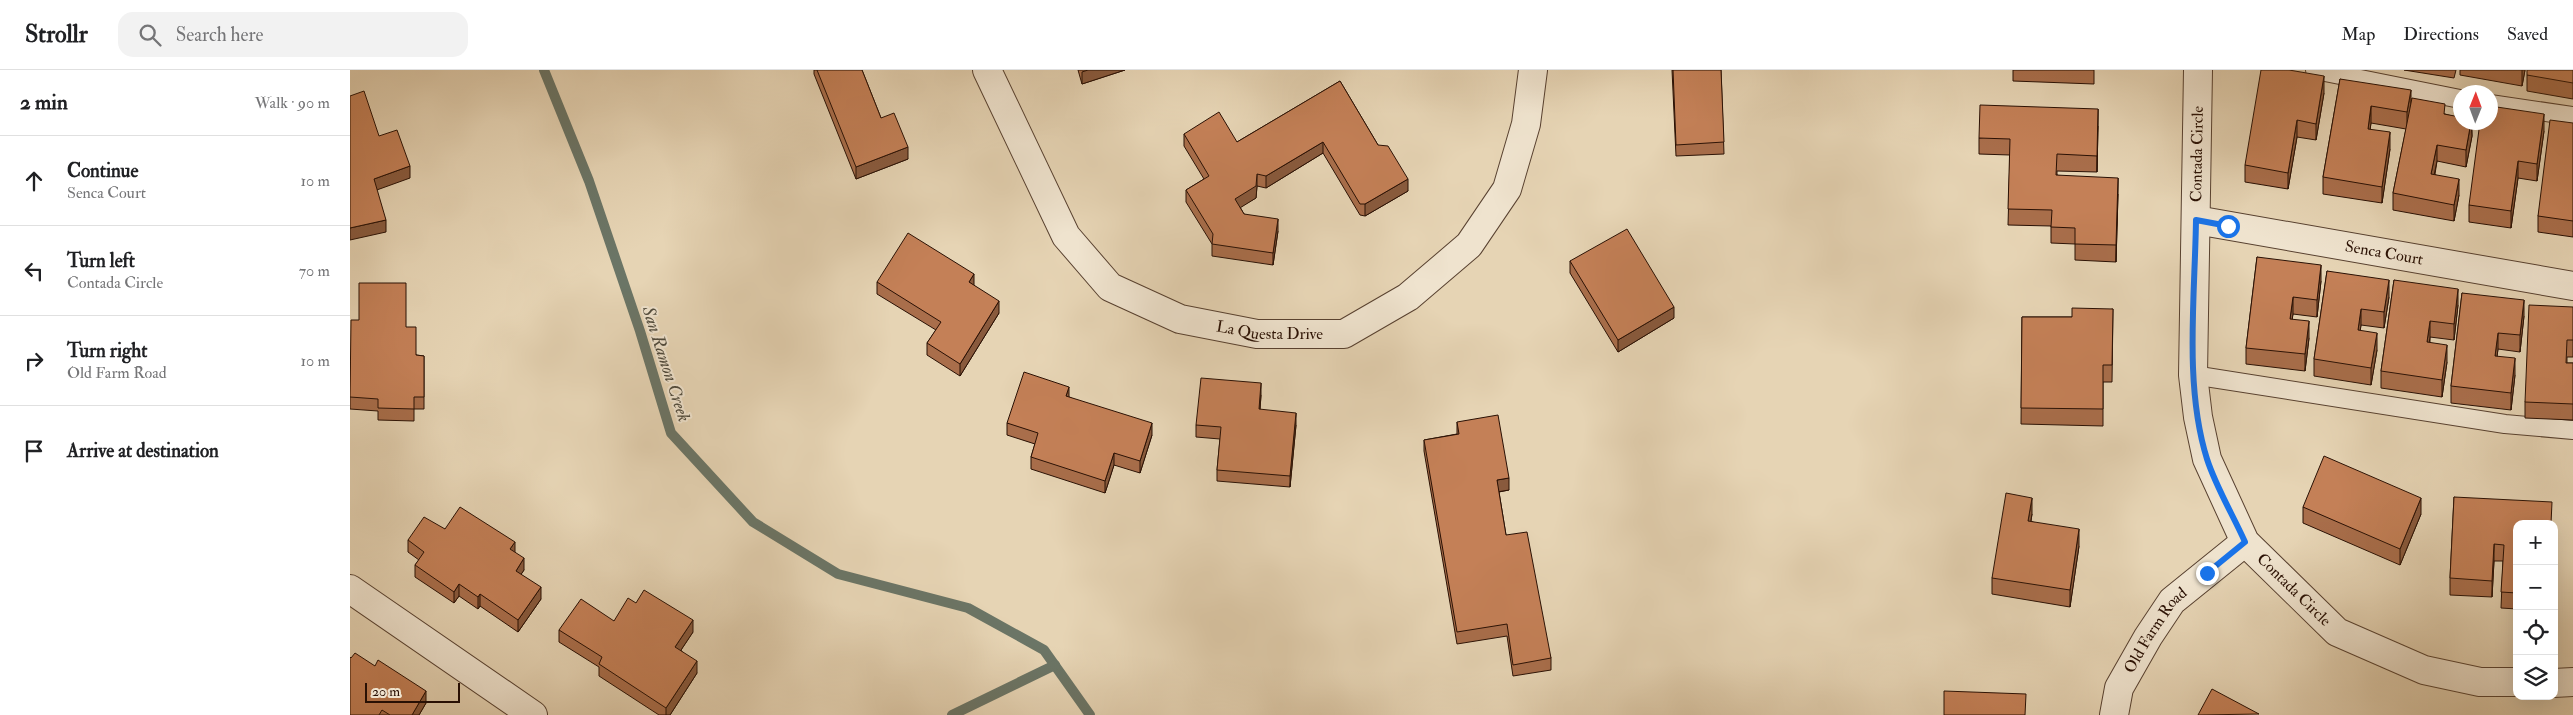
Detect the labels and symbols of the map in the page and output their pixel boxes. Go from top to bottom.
north arrow [2453,85,2498,130]
street label: Contada Circle [2186,105,2208,202]
route start [2217,215,2240,238]
street label: Senca Court [2343,236,2425,270]
water label: San Ramon Creek [636,302,695,425]
street label: La Questa Drive [1215,316,1323,345]
street label: Contada Circle [2253,549,2335,631]
route end [2196,562,2219,585]
street label: Old Farm Road [2120,583,2191,677]
scale bar [365,680,460,703]

